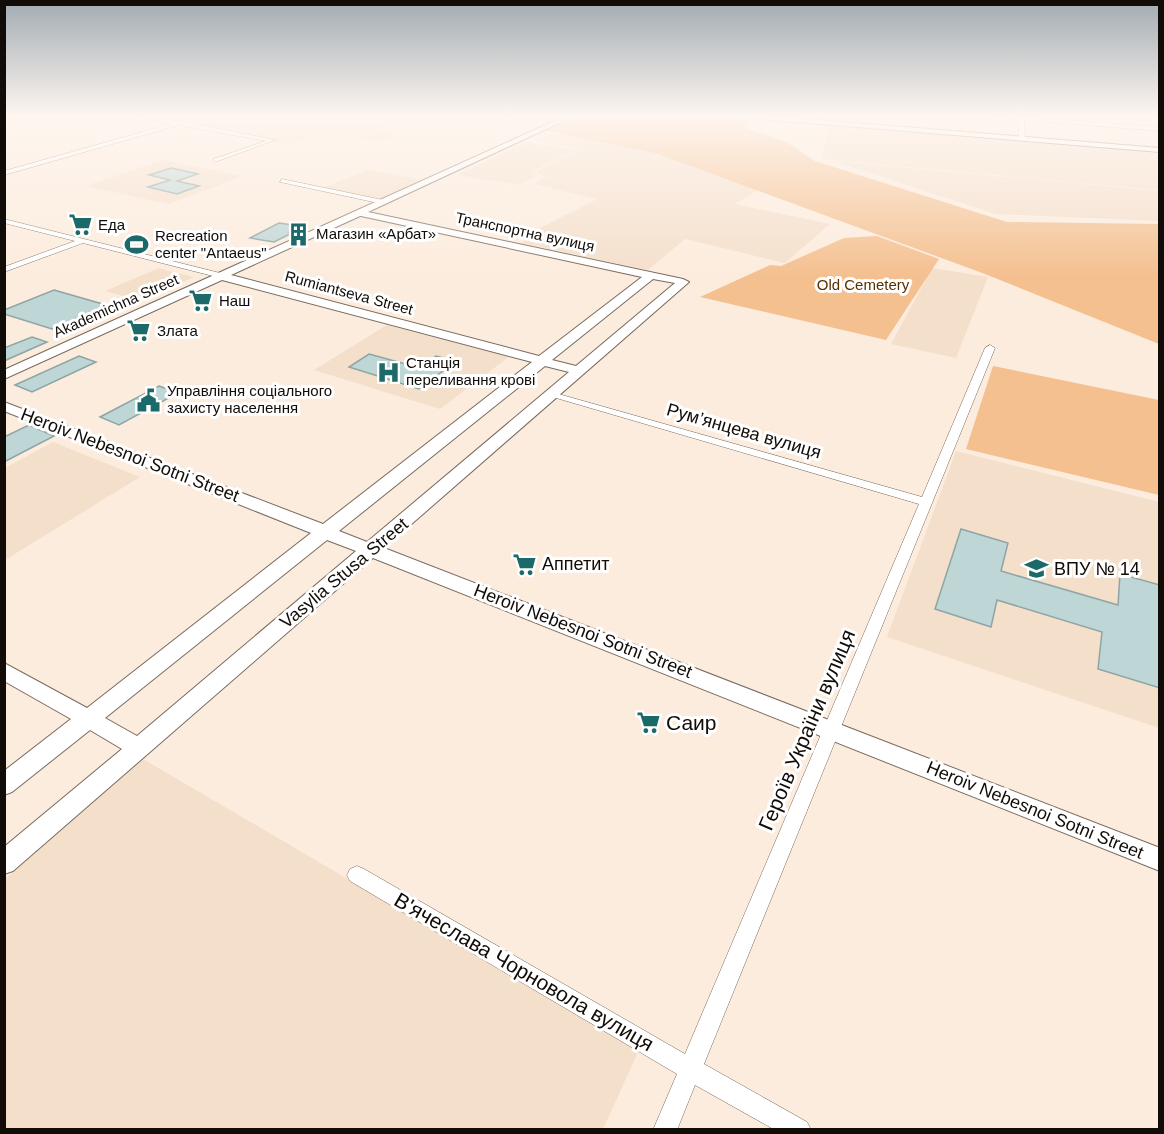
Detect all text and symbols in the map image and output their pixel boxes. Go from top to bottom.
street label: Транспортна вулиця [454,208,596,255]
supermarket icon: Еда [67,212,93,238]
place label: Еда [98,216,126,233]
building icon: Магазин «Арбат» [285,221,311,247]
place label: Магазин «Арбат» [316,225,436,242]
place label: Recreation center "Antaeus" [155,227,267,261]
sports icon: Recreation center "Antaeus" [124,232,150,258]
street label: Rumiantseva Street [283,267,416,318]
street label: Akademichna Street [51,270,182,341]
park label: Old Cemetery [817,276,910,293]
supermarket icon: Наш [188,288,214,314]
place label: Наш [219,292,250,309]
supermarket icon: Злата [126,318,152,344]
place label: Злата [157,322,199,339]
place label: Станція переливання крові [406,354,535,388]
hospital icon: Станція переливання крові [375,359,401,385]
place label: Управління соціального захисту населення [167,382,332,416]
public building icon: Управління соціального захисту населення [136,387,162,413]
street label: Рум’янцева вулиця [664,399,824,463]
street label: Heroiv Nebesnoi Sotni Street [18,404,242,506]
street label: Vasylia Stusa Street [276,514,412,632]
supermarket icon: Аппетит [511,551,537,577]
place label: Аппетит [542,554,609,574]
school or university icon: ВПУ № 14 [1023,556,1049,582]
place label: ВПУ № 14 [1054,559,1140,579]
street label: Heroiv Nebesnoi Sotni Street [471,580,695,682]
street label: Героїв України вулиця [754,626,859,834]
supermarket icon: Саир [635,710,661,736]
place label: Саир [666,711,717,734]
street label: Heroiv Nebesnoi Sotni Street [924,757,1146,863]
street label: В'ячеслава Чорновола вулиця [391,888,658,1055]

